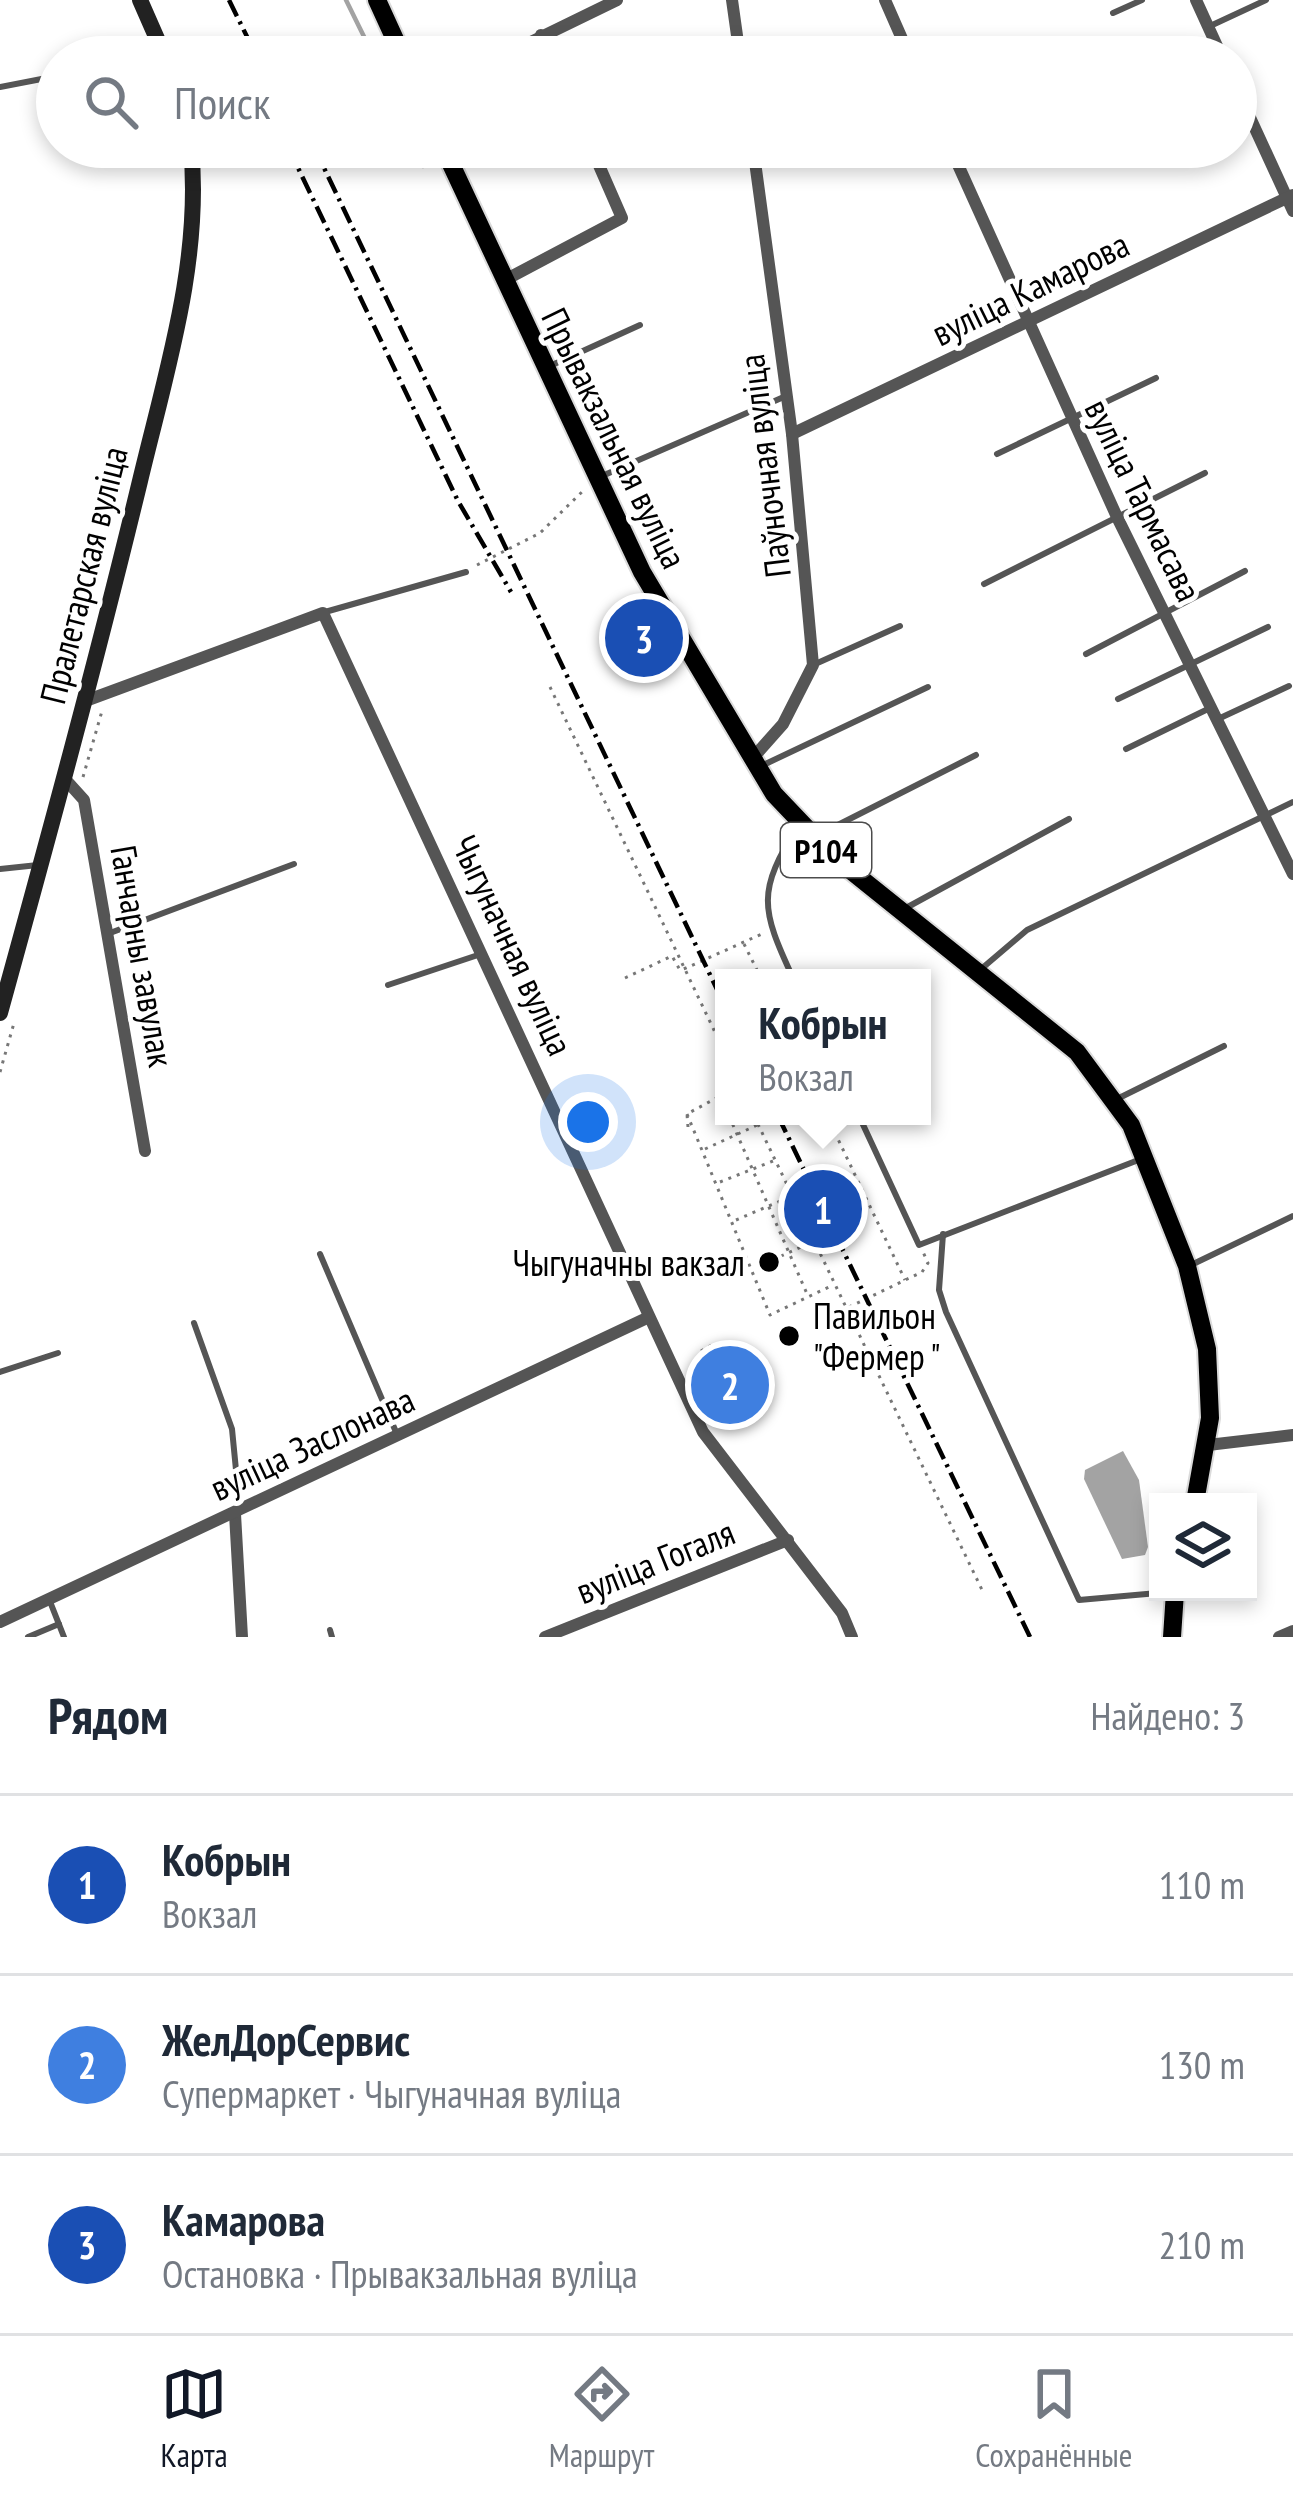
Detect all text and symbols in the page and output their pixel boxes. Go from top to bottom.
search box [36,36,1257,168]
icon: search [78,69,144,135]
text: Поиск [174,73,270,131]
street label: вуліца Камарова [924,220,1136,356]
street label: Прывакзальная вуліца [532,300,698,576]
street label: Паўночная вуліца [727,352,801,580]
street label: вуліца Тармасава [1075,391,1213,609]
street label: Пралетарская вуліца [28,442,138,708]
pin: 3 [605,593,683,683]
road number: Р104 [781,823,871,877]
street label: Чыгуначная вуліца [442,828,584,1062]
street label: Ганчарны завулак [100,842,186,1071]
popup [715,969,931,1125]
text: Кобрын [758,993,888,1051]
text: Вокзал [758,1051,854,1102]
your location [558,1092,618,1152]
pin: 1 [784,1164,862,1254]
place label: Чыгуначны вакзал [512,1239,745,1286]
marker: Чыгуначны вакзал [756,1249,782,1275]
place label: Павильон "Фермер " [813,1292,941,1380]
marker: Павильон "Фермер " [776,1323,802,1349]
pin: 2 [691,1340,769,1430]
street label: вуліца Заслонава [202,1375,422,1511]
map controls [1149,1493,1257,1601]
button: layers [1149,1493,1257,1601]
street label: вуліца Гогаля [569,1508,741,1614]
text: Рядом [48,1682,168,1748]
text: Найдено: 3 [1091,1690,1245,1741]
text: Кобрын [162,1830,291,1888]
text: 1 [78,1859,96,1910]
text: 110 m [1159,1859,1245,1910]
text: Вокзал [162,1888,257,1939]
text: ЖелДорСервис [162,2010,410,2068]
text: 2 [78,2039,96,2090]
text: 130 m [1159,2039,1245,2090]
text: Супермаркет · Чыгуначная вуліца [162,2068,621,2119]
text: Камарова [162,2190,325,2248]
text: 3 [78,2219,96,2270]
text: 210 m [1159,2219,1245,2270]
text: Остановка · Прывакзальная вуліца [162,2248,638,2299]
tab: Карта [161,2361,228,2476]
tab: Маршрут [549,2361,654,2476]
tab: Сохранённые [975,2361,1132,2476]

